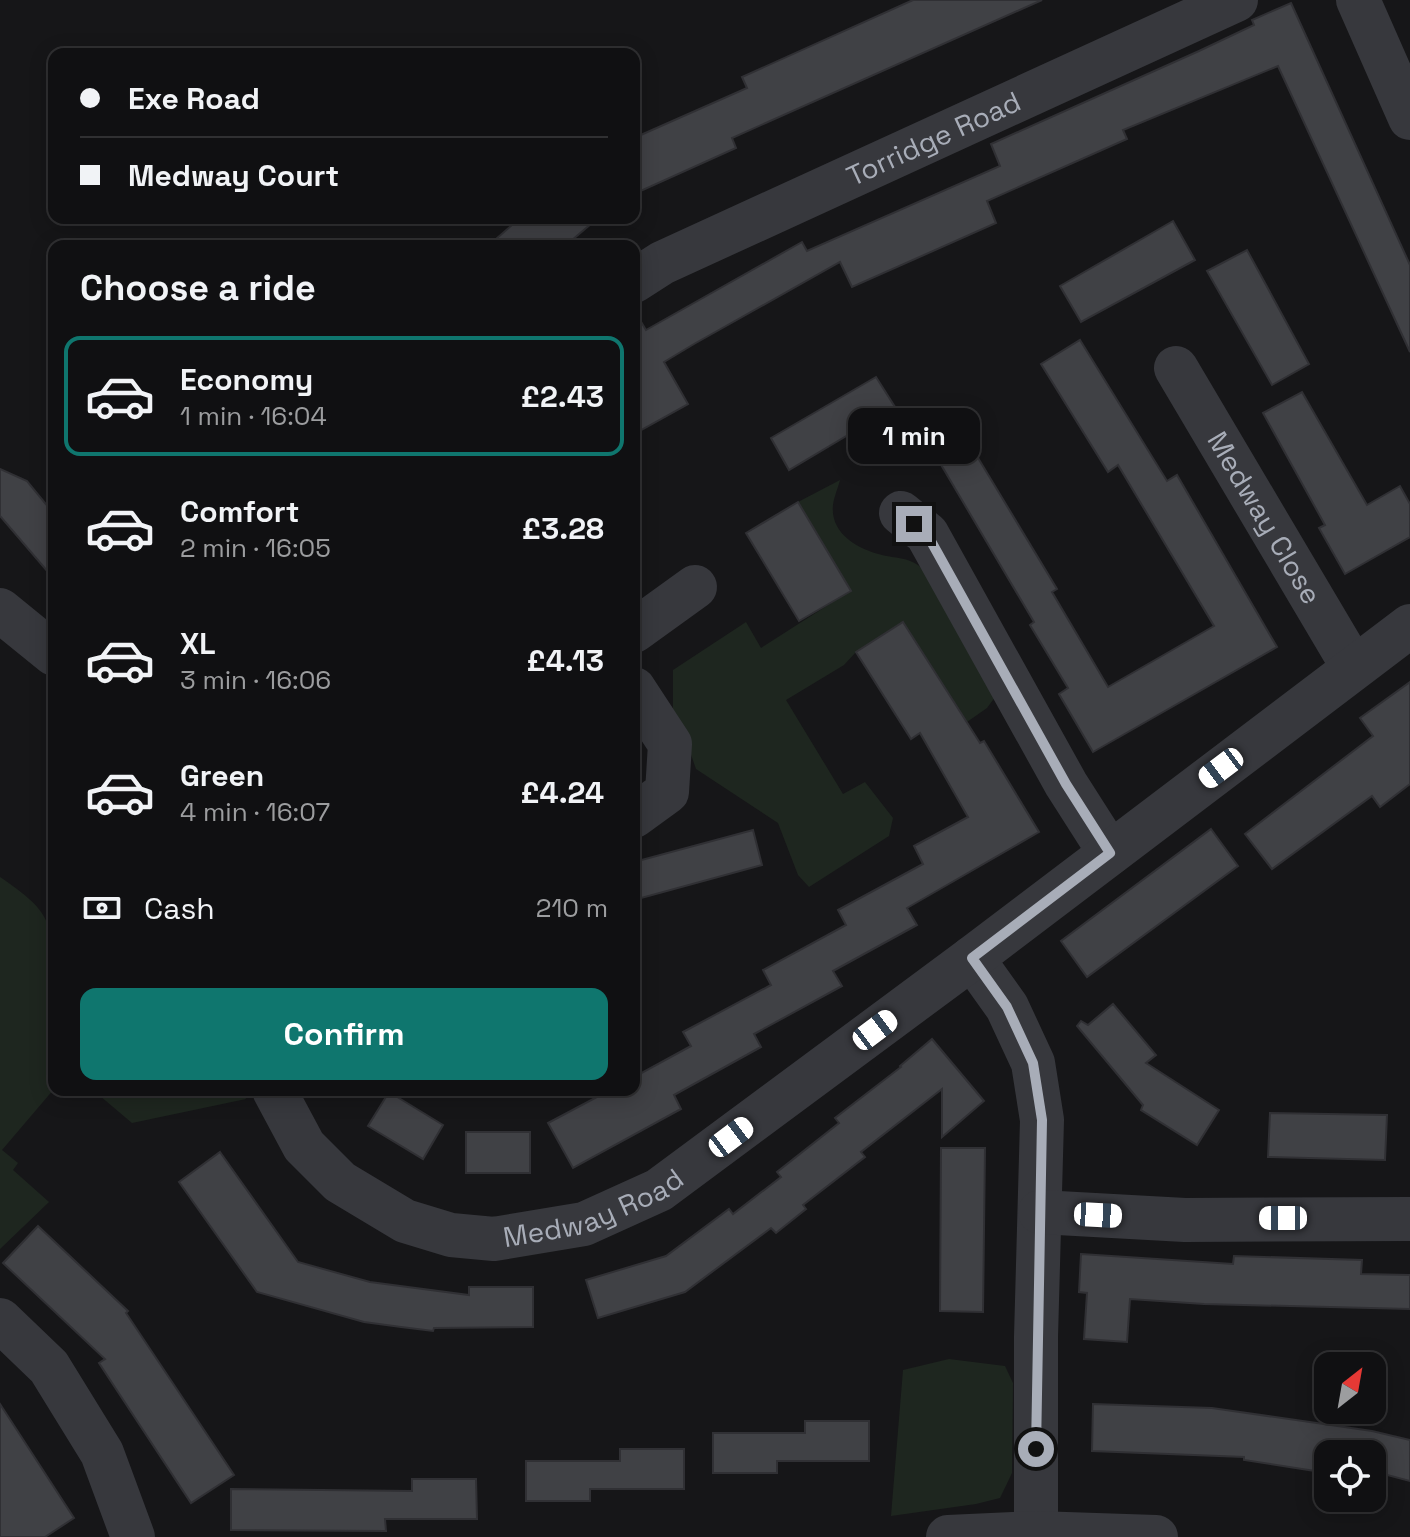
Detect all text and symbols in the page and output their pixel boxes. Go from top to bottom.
text: Exe Road [128,79,260,118]
street label: Torridge Road [841,83,1026,194]
text: Medway Court [128,156,339,195]
text: Choose a ride [80,265,316,311]
icon: car [84,360,156,432]
text: Economy [180,360,313,399]
text: £2.43 [521,377,604,416]
text: 1 min · 16:04 [180,399,327,433]
callout: 1 min [848,408,980,464]
text: 1 min [882,419,946,453]
street label: Medway Close [1200,425,1330,611]
icon: car [84,492,156,564]
text: Comfort [180,492,299,531]
route end [896,506,932,542]
text: £3.28 [522,509,604,548]
text: 2 min · 16:05 [180,531,331,565]
icon: car [84,624,156,696]
text: XL [180,624,216,663]
text: £4.13 [527,641,604,680]
text: 3 min · 16:06 [180,663,331,697]
car [1195,744,1247,792]
icon: car [84,756,156,828]
text: Green [180,756,264,795]
text: £4.24 [520,773,604,812]
text: 4 min · 16:07 [180,795,330,829]
icon: cash [80,886,124,930]
text: Cash [144,889,215,928]
text: 210 m [536,891,608,925]
button: Confirm [80,988,608,1080]
car [849,1006,901,1054]
car [705,1113,757,1161]
street label: Medway Road [500,1160,690,1255]
car [1073,1202,1123,1228]
car [1259,1206,1307,1230]
north arrow [1314,1352,1386,1424]
map controls [1314,1352,1386,1512]
route start [1018,1431,1054,1467]
button: locate [1314,1440,1386,1512]

